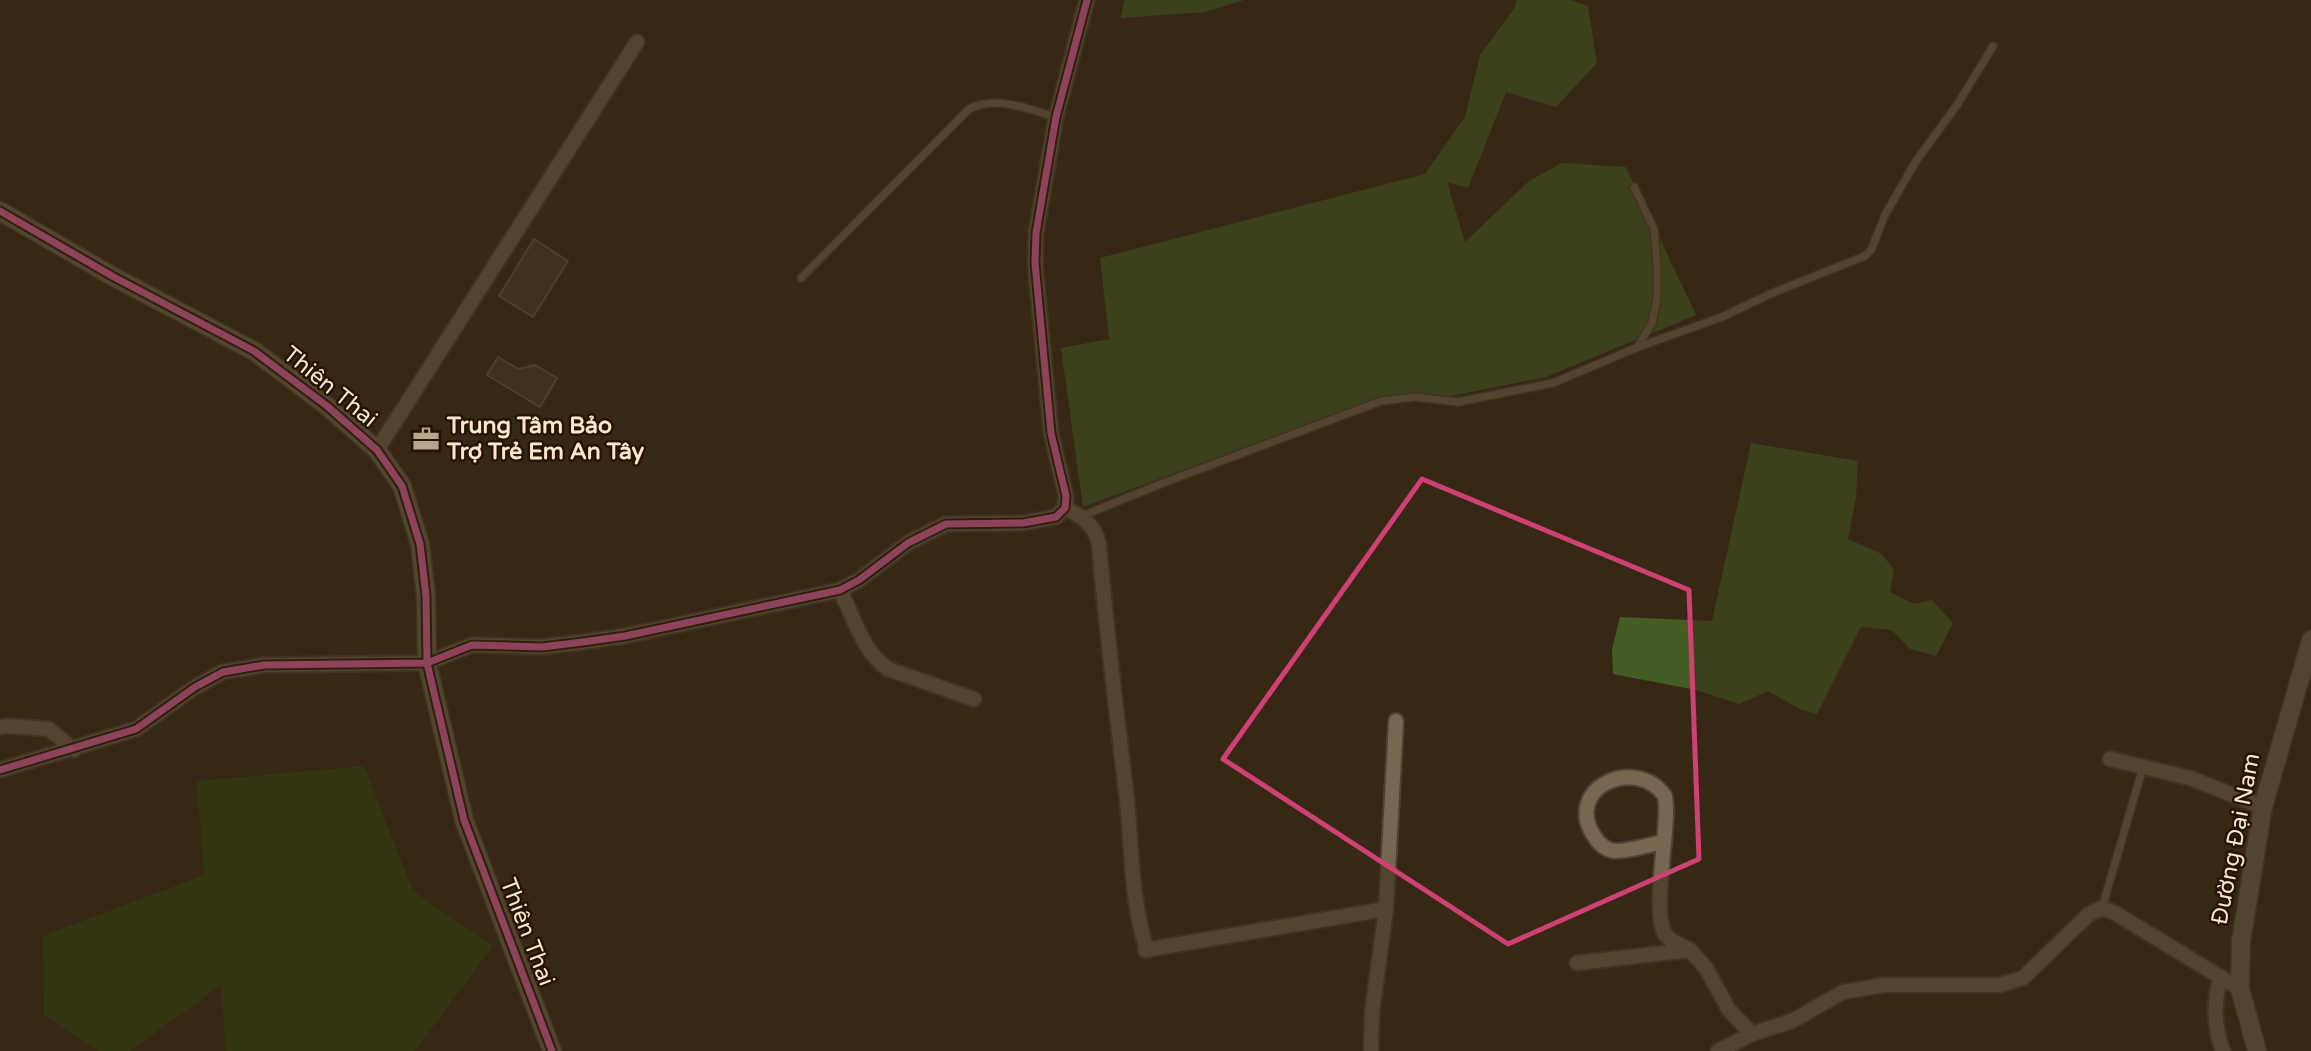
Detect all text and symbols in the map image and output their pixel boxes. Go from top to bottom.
street label: Thiên Thai [277,341,383,433]
place label: Trung Tâm Bảo Trợ Trẻ Em An Tây [446,412,645,466]
office icon: Trung Tâm Bảo Trợ Trẻ Em An Tây [411,424,441,454]
street label: Đường Đại Nam [2206,751,2266,927]
street label: Thiên Thai [494,874,560,990]

